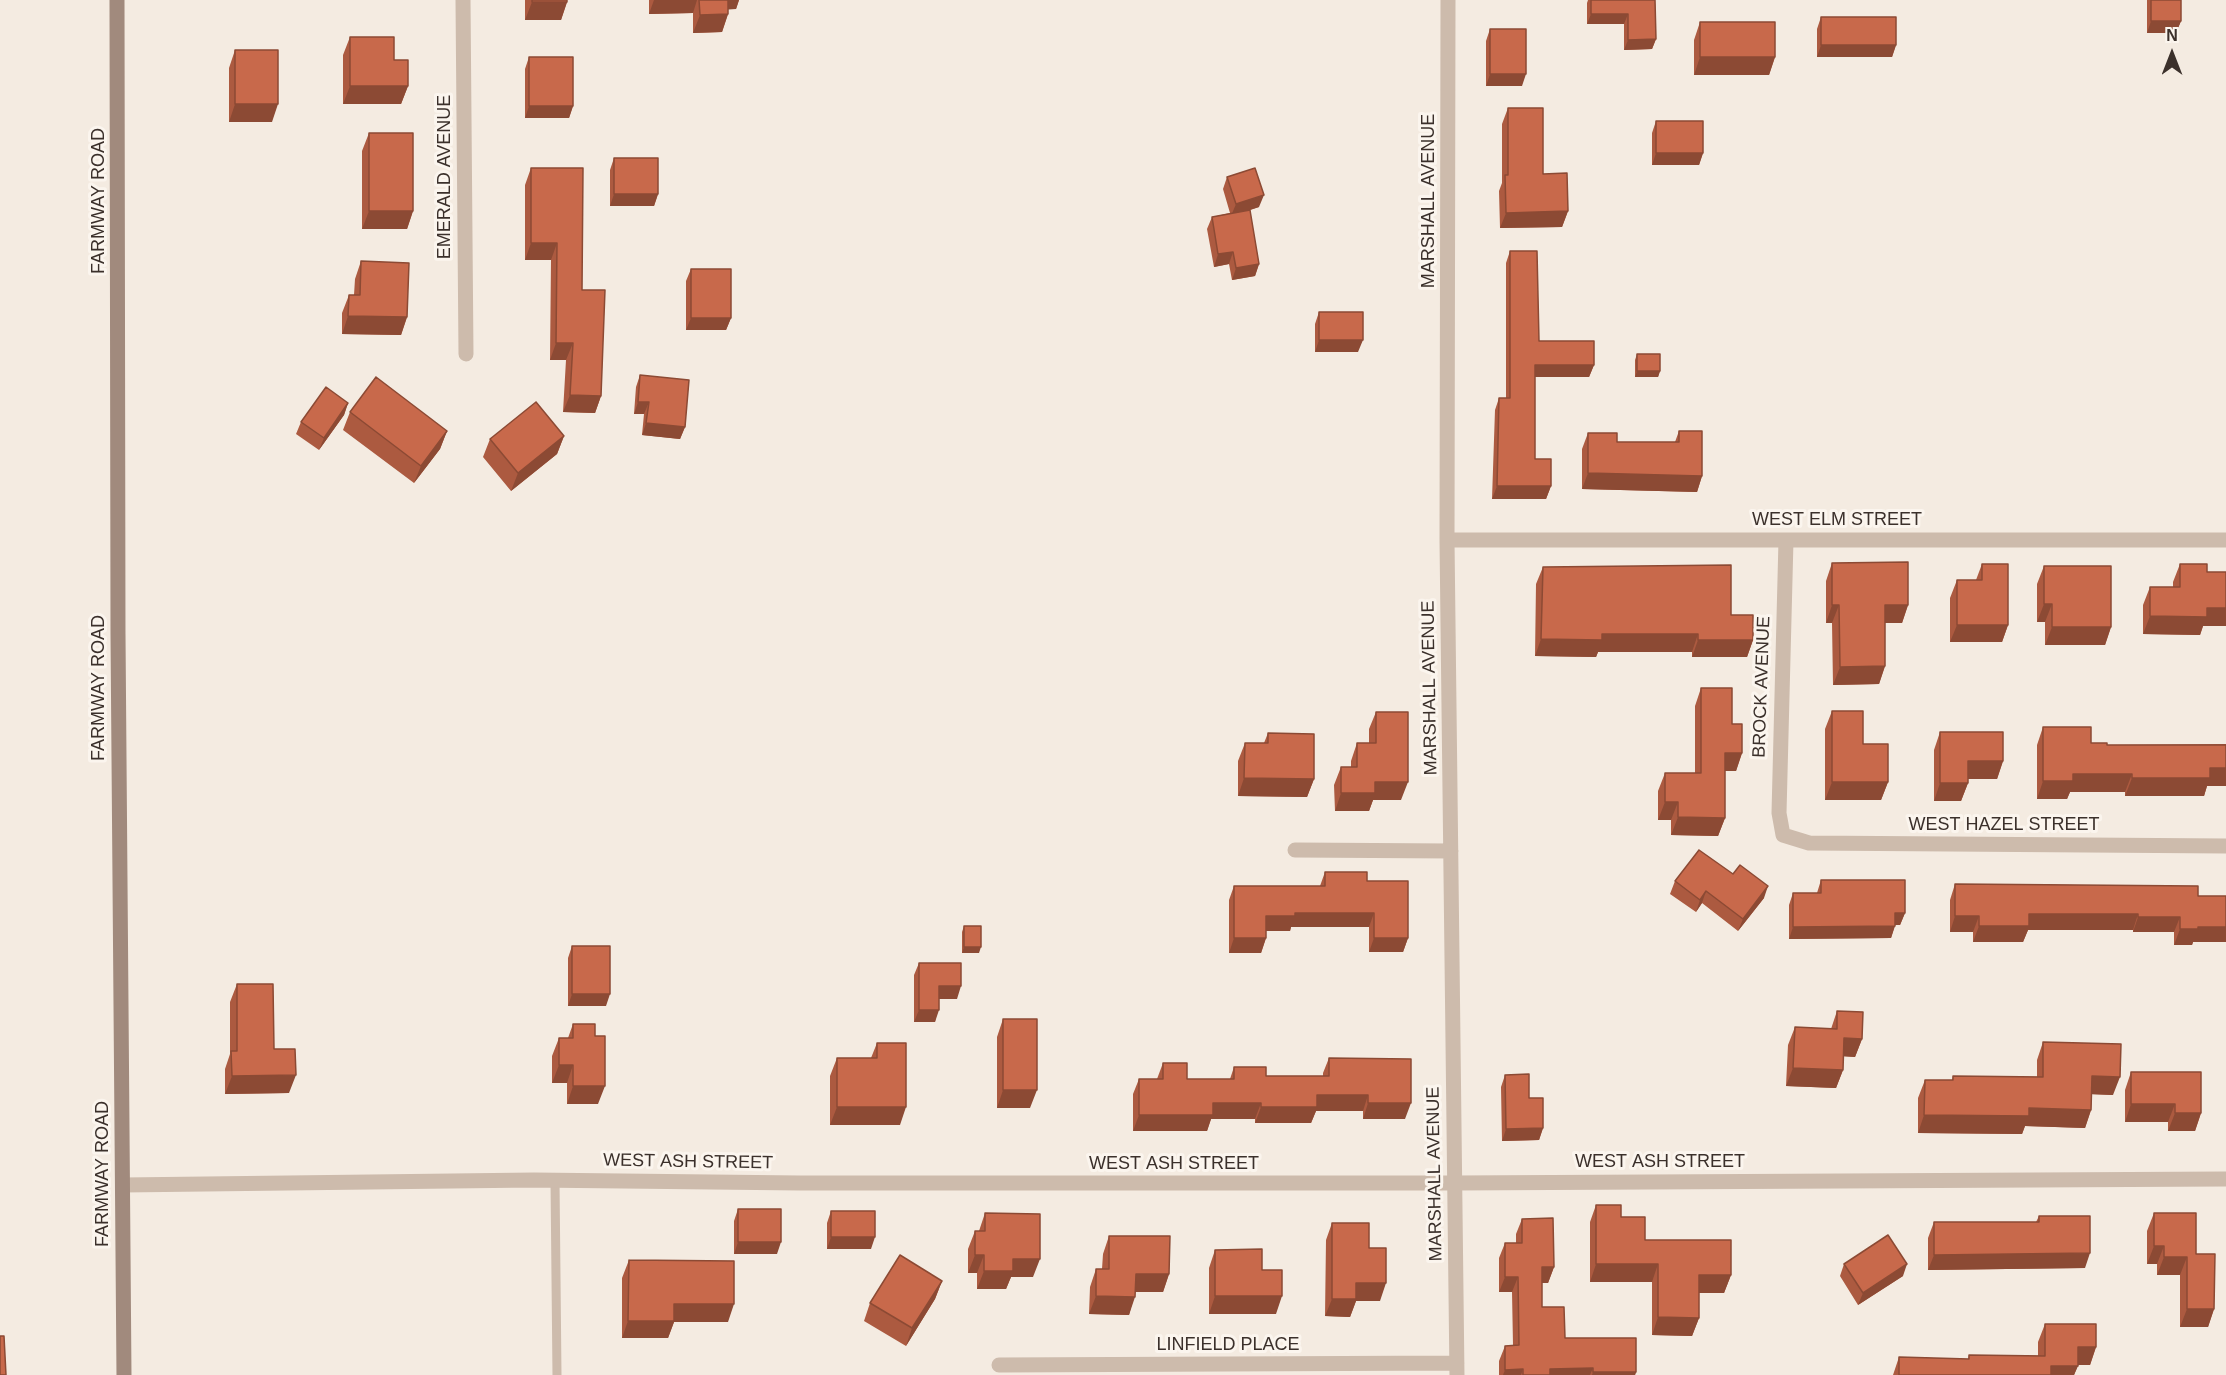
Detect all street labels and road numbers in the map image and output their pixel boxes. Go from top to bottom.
street label: EMERALD AVENUE [434,95,456,259]
street label: MARSHALL AVENUE [1418,114,1440,288]
street label: FARMWAY ROAD [88,128,110,274]
street label: WEST ELM STREET [1752,509,1922,531]
street label: MARSHALL AVENUE [1418,600,1442,776]
street label: FARMWAY ROAD [88,615,110,761]
street label: BROCK AVENUE [1749,616,1775,758]
street label: WEST HAZEL STREET [1908,814,2100,836]
street label: MARSHALL AVENUE [1423,1086,1447,1262]
street label: FARMWAY ROAD [92,1101,114,1247]
street label: WEST ASH STREET [603,1150,773,1174]
street label: WEST ASH STREET [1575,1151,1745,1173]
street label: WEST ASH STREET [1089,1153,1259,1175]
street label: LINFIELD PLACE [1156,1334,1300,1356]

